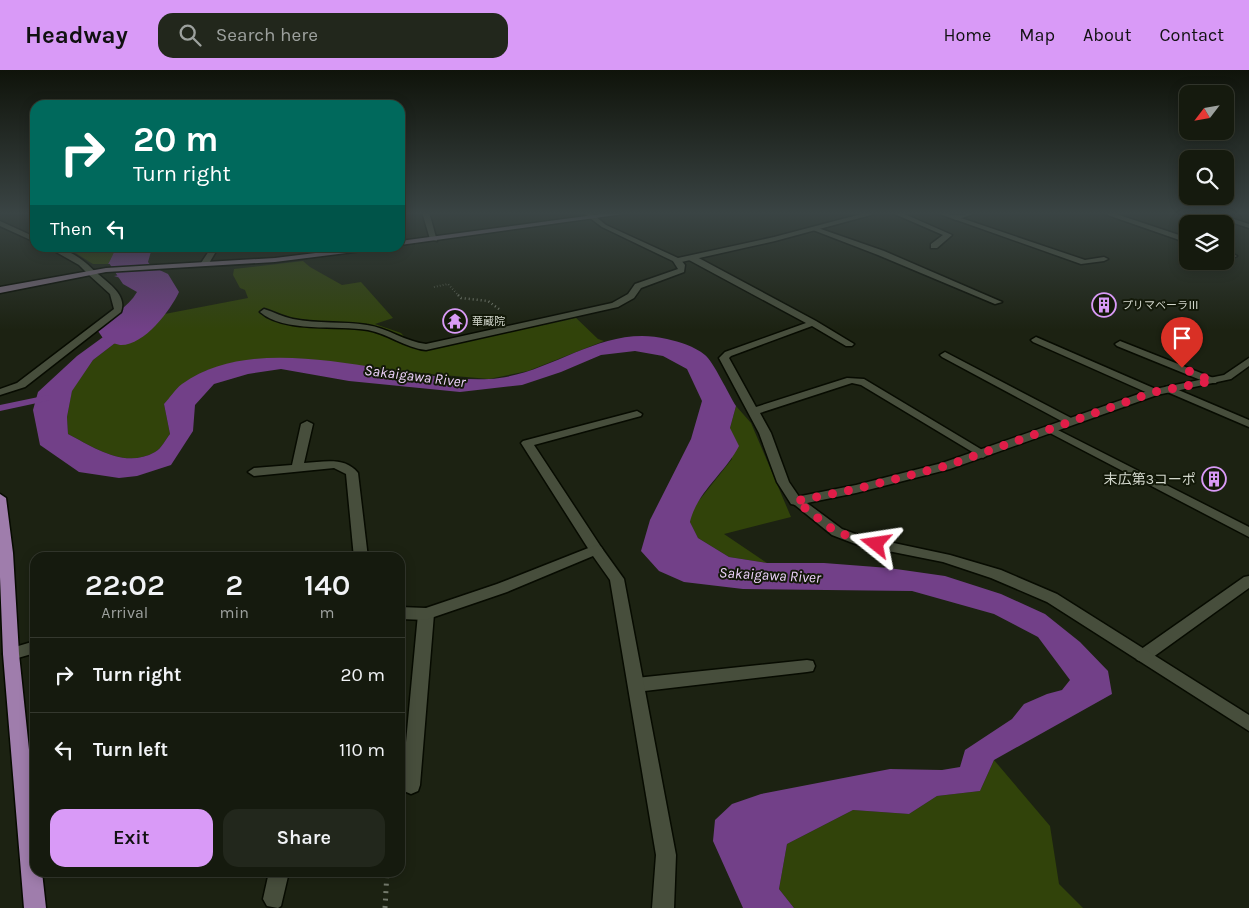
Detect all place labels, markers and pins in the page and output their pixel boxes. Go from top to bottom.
building icon: プリマベーラⅢ [1091,292,1117,318]
place label: プリマベーラⅢ [1122,299,1199,312]
temple icon: 華蔵院 [442,308,468,334]
place label: 華蔵院 [472,315,505,328]
pin [1161,317,1203,368]
building icon: 末広第3コーポ [1201,466,1227,492]
place label: 末広第3コーポ [1104,471,1196,488]

